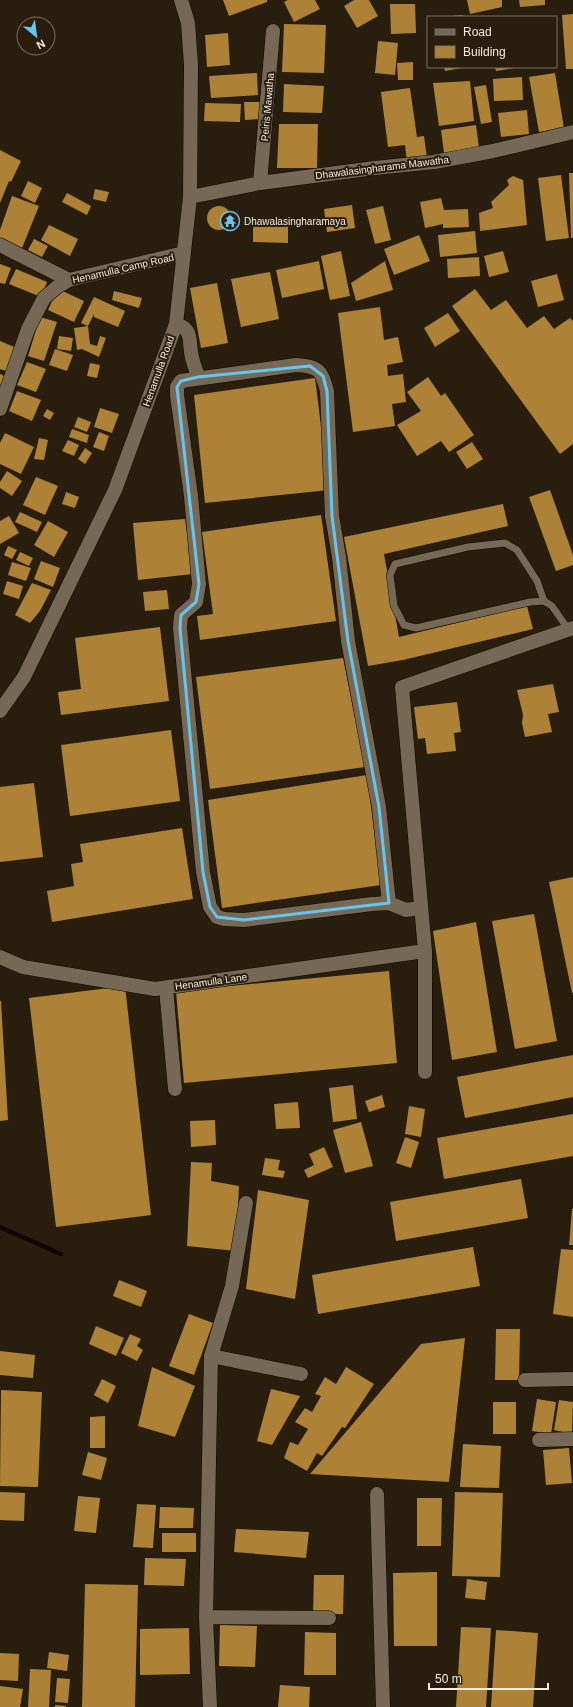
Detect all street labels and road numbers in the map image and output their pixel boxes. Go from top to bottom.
street label: Peiris Mawatha [259,72,276,142]
street label: Dhawalasingharama Mawatha [315,154,450,181]
street label: Henamulla Camp Road [71,251,175,286]
street label: Henamulla Road [141,334,176,408]
street label: Henamulla Lane [174,971,248,992]

